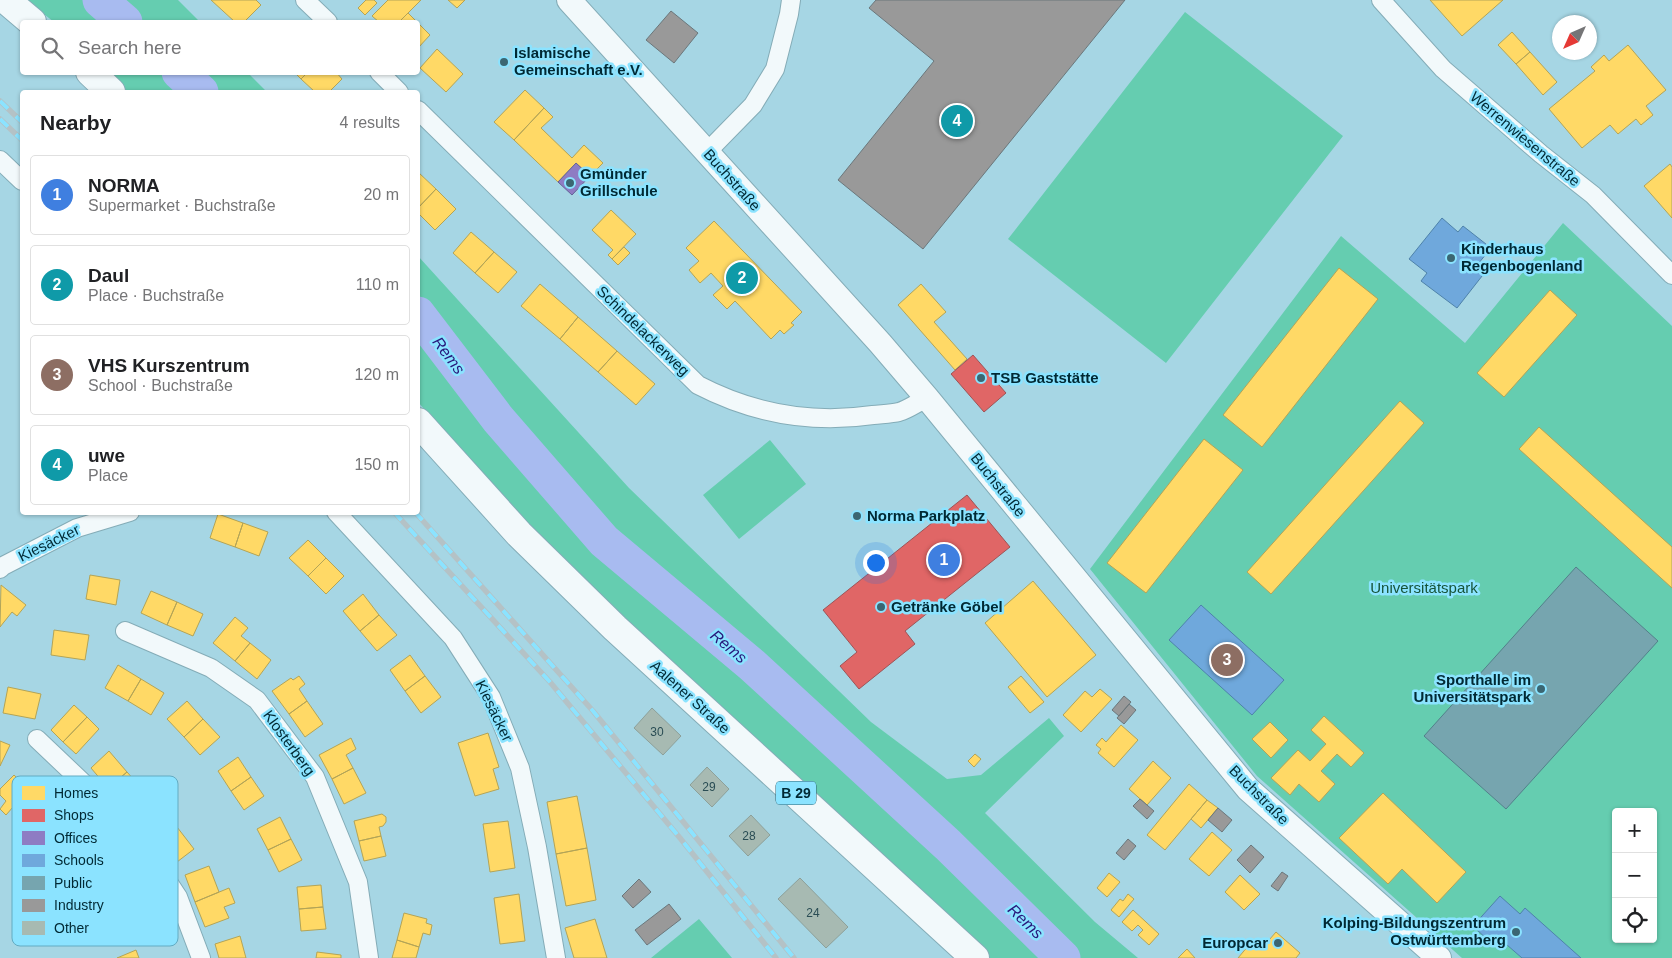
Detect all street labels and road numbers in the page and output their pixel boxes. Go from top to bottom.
street label: Werrenwiesenstraße [1467,88,1584,190]
street label: Buchstraße [700,145,764,214]
street label: Schindelackerweg [594,282,693,379]
street label: Buchstraße [968,450,1029,520]
street label: Kiesäcker [15,520,82,565]
street label: Aalener Straße [647,657,734,737]
street label: Kiesäcker [472,677,517,744]
street label: Klosterberg [260,707,319,779]
street label: Buchstraße [1226,762,1292,828]
road number: B 29 [776,781,816,804]

